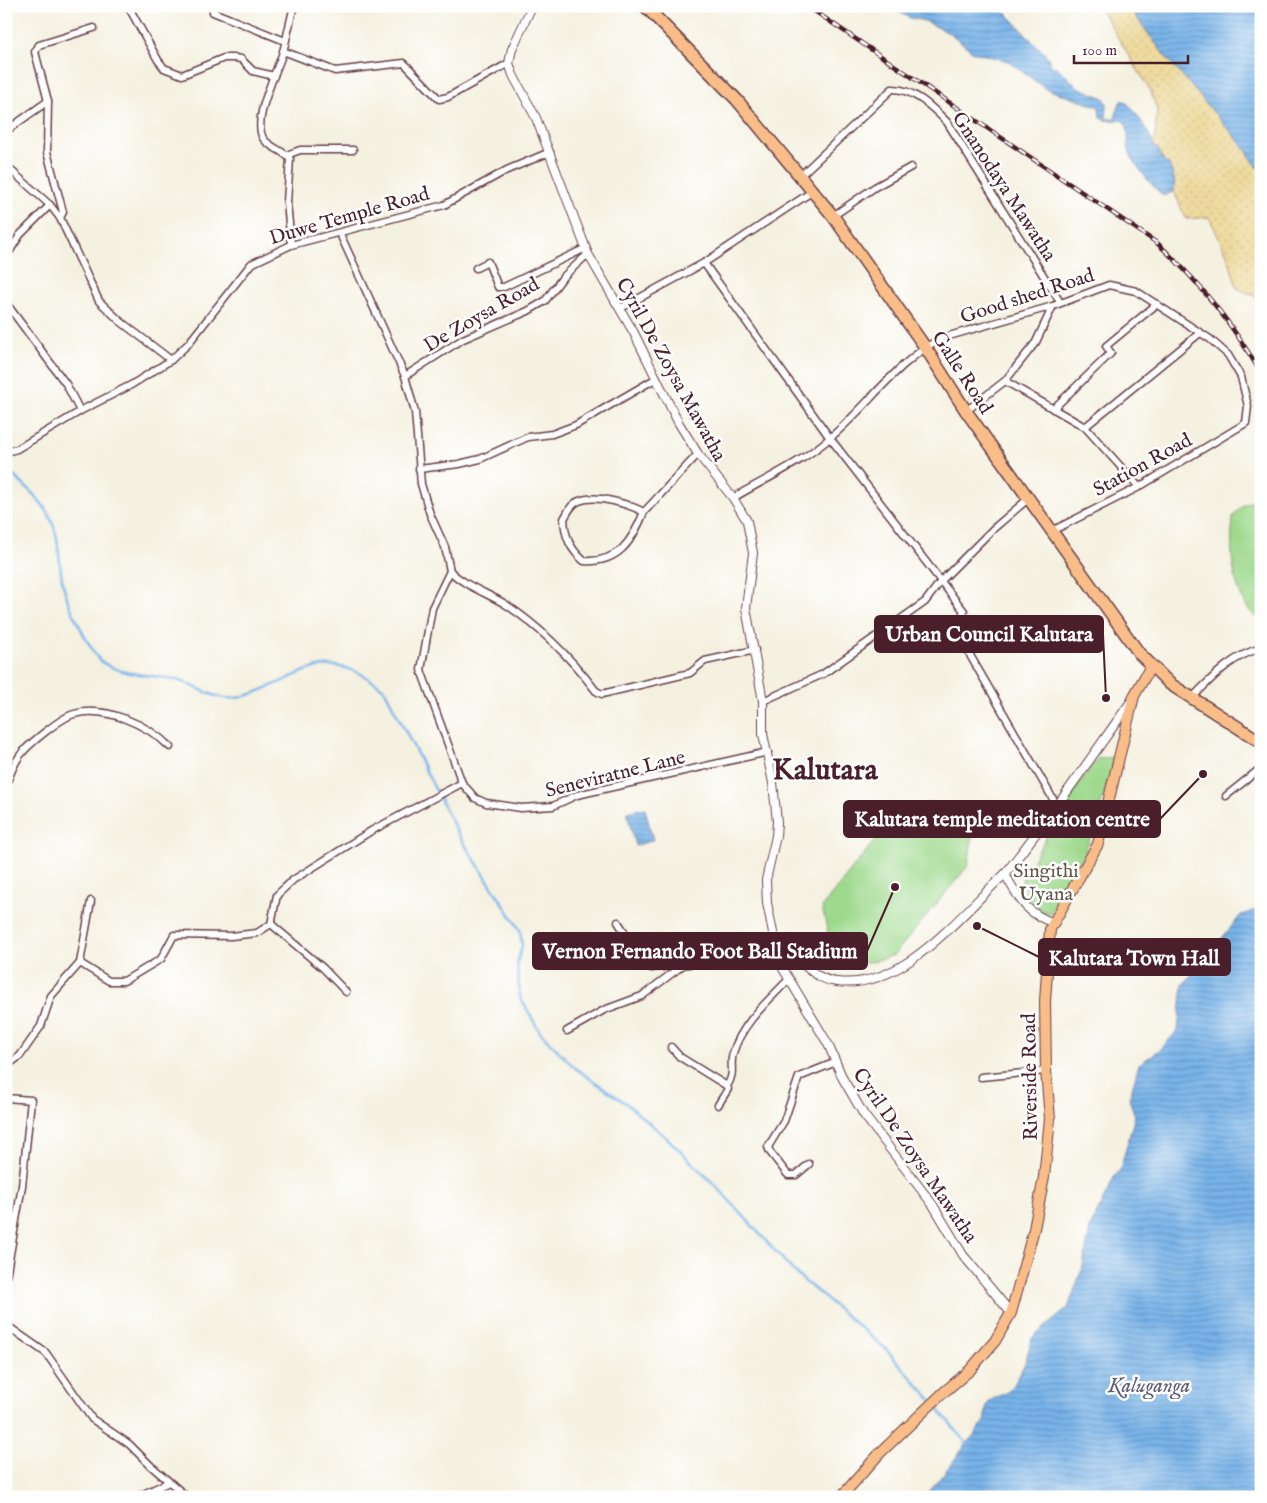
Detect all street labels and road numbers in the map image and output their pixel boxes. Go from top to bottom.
street label: Gnanodaya Mawatha [946,107,1062,267]
street label: Duwe Temple Road [266,182,433,251]
street label: Good shed Road [957,263,1098,330]
street label: De Zoysa Road [419,272,544,358]
street label: Cyril De Zoysa Mawatha [610,274,732,466]
street label: Galle Road [926,327,998,419]
street label: Station Road [1089,428,1197,503]
street label: Seneviratne Lane [543,745,688,804]
street label: Riverside Road [1017,1013,1044,1141]
street label: Cyril De Zoysa Mawatha [847,1063,983,1248]

